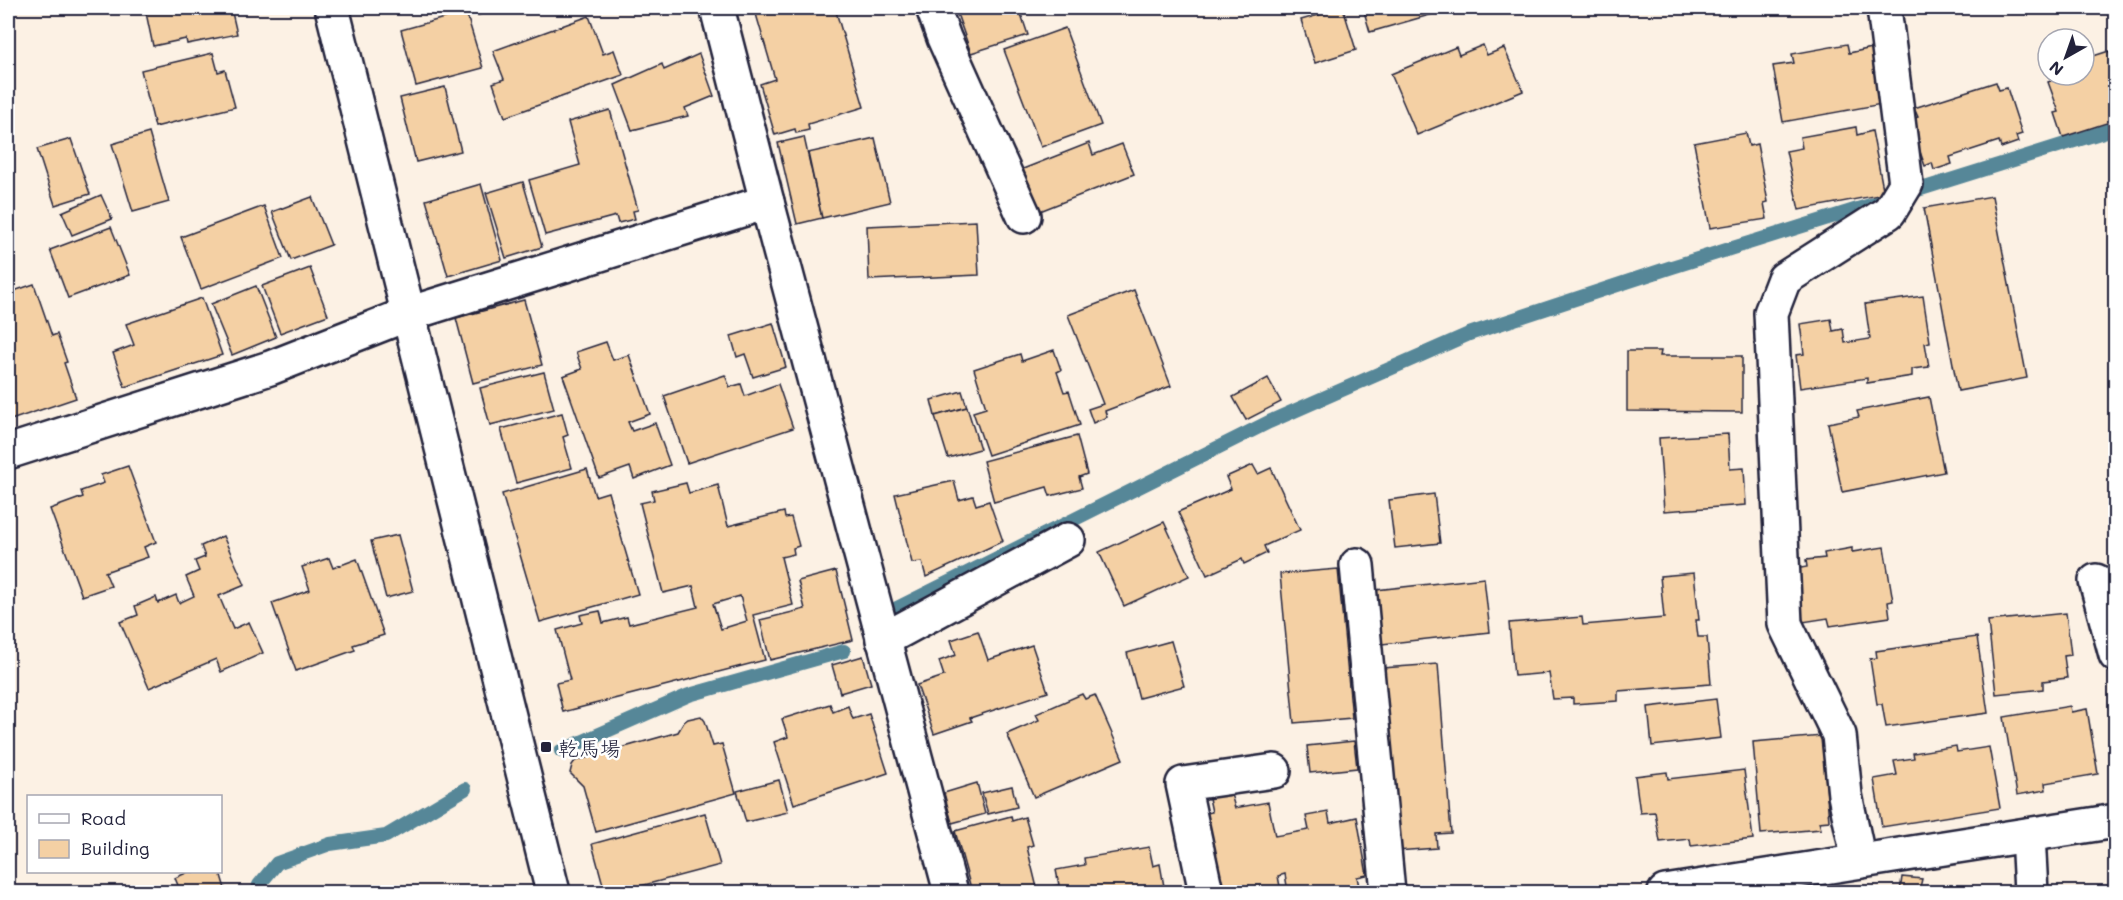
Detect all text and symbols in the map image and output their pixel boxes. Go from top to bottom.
north arrow [2036,27,2096,87]
text: N [2045,57,2067,81]
place label: 乾馬場 [558,734,621,761]
marker: 乾馬場 [539,740,553,754]
legend [27,795,222,873]
text: Road [81,806,126,830]
text: Building [81,836,149,860]

